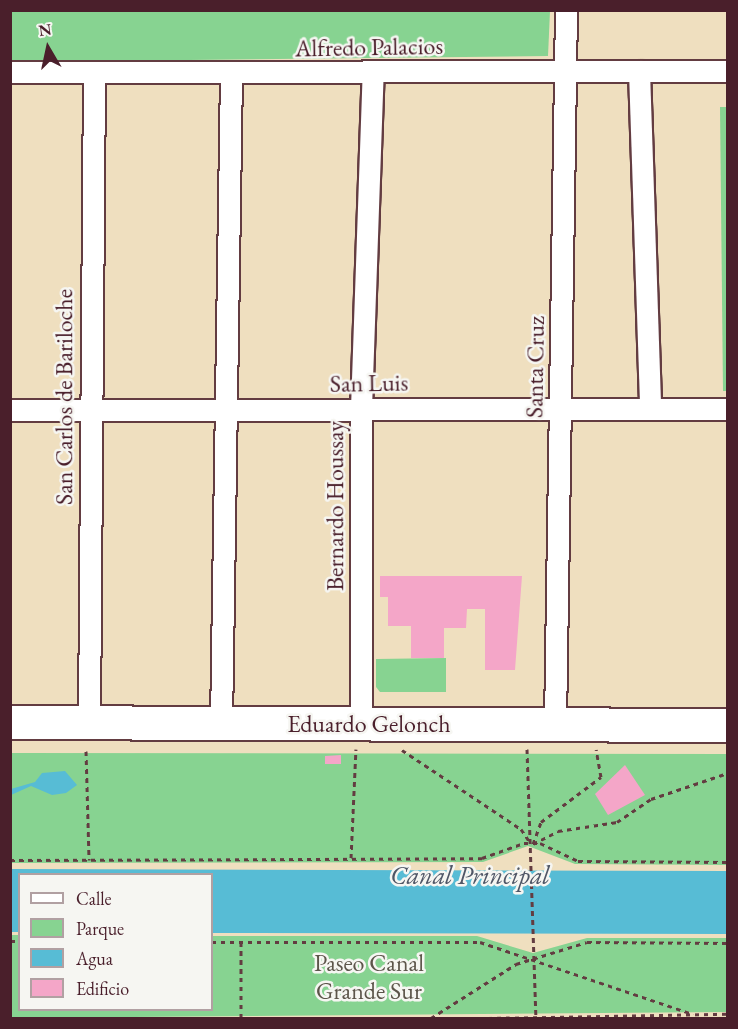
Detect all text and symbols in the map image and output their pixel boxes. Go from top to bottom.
north arrow [18,18,78,78]
text: N [37,18,53,41]
street label: Alfredo Palacios [295,31,443,63]
street label: San Carlos de Bariloche [50,289,78,505]
street label: Santa Cruz [520,316,550,418]
street label: San Luis [330,368,408,398]
street label: Bernardo Houssay [321,421,349,591]
street label: Eduardo Gelonch [287,710,451,738]
water label: Canal Principal [390,860,550,892]
legend [18,873,213,1011]
text: Calle [76,887,112,910]
text: Parque [76,917,124,940]
text: Agua [76,947,113,970]
park label: Paseo Canal Grande Sur [314,949,424,1005]
text: Edificio [76,977,129,1000]

